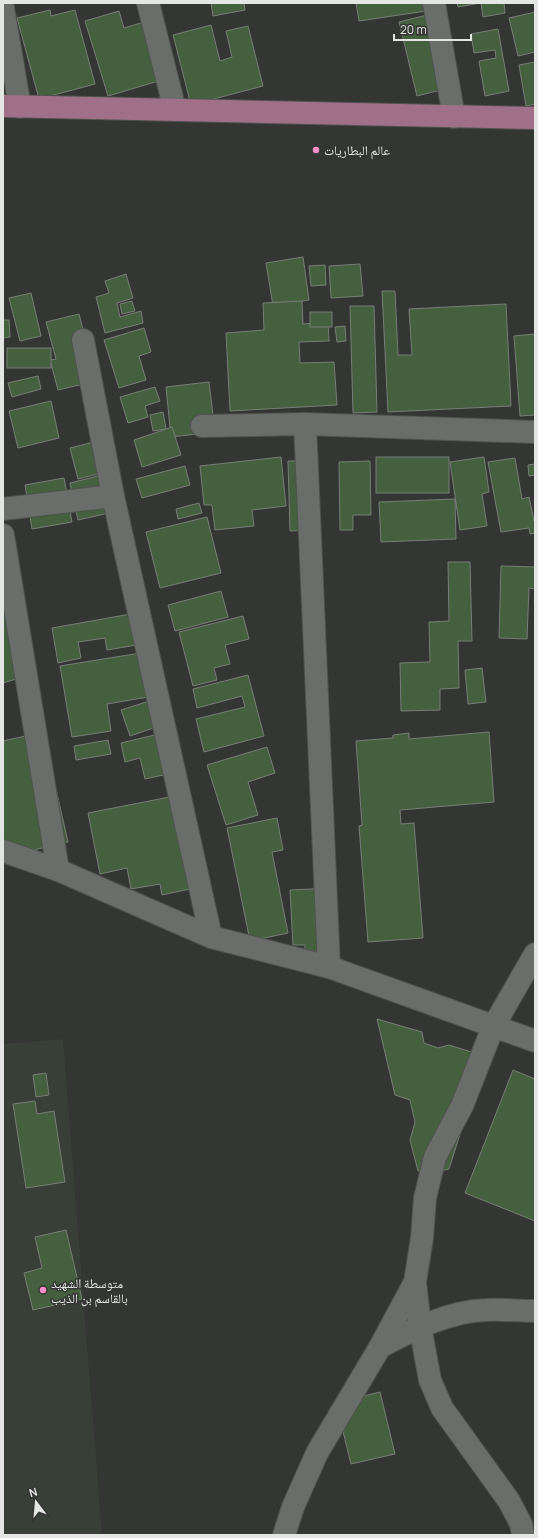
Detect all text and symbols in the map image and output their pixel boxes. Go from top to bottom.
scale bar [394,16,471,42]
text: 20 m [400,21,427,38]
place label: عالم البطاريات [324,141,390,159]
marker: عالم البطاريات [311,145,321,155]
place label: متوسطة الشهيد بالقاسم بن الذيب [51,1274,128,1307]
marker: متوسطة الشهيد بالقاسم بن الذيب [38,1285,48,1295]
north arrow [16,1482,56,1522]
text: N [27,1484,39,1500]

